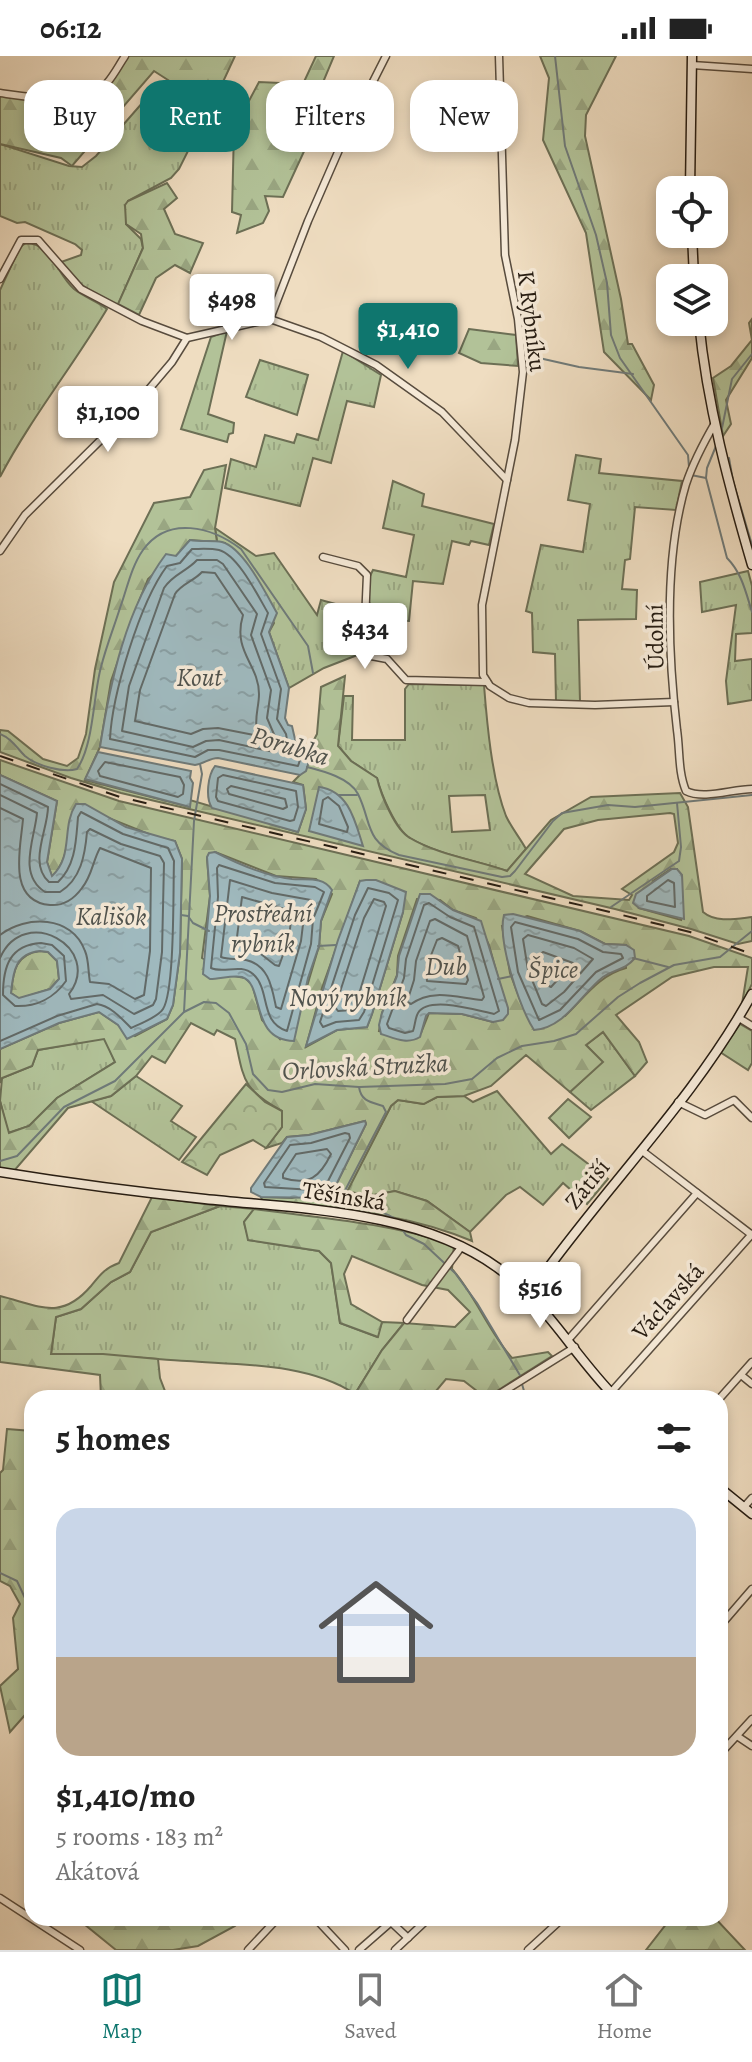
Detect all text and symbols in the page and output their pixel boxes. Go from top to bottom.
text: 06:12 [40,8,101,48]
chip: Buy [24,80,124,152]
chip: Rent [140,80,250,152]
chip: Filters [266,80,394,152]
chip: New [410,80,518,152]
map controls [656,176,728,336]
button: locate [656,176,728,248]
button: layers [656,264,728,336]
street label: K Rybníku [510,269,554,373]
pin: $498 [185,274,279,342]
text: $498 [208,282,256,317]
pin: $1,410 [343,303,473,371]
text: $1,410 [376,311,440,346]
pin: $1,100 [43,386,173,454]
text: $1,100 [76,394,140,429]
pin: $434 [318,603,412,671]
street label: Údolní [638,604,672,670]
text: $434 [341,611,389,646]
water label: Kout [176,660,223,695]
water label: Porubka [247,718,333,774]
water label: Prostřední rybník [214,896,314,961]
water label: Kališok [75,899,147,934]
water label: Dub [425,949,467,984]
water label: Špice [528,952,578,987]
water label: Nový rybník [289,980,407,1015]
water label: Orlovská Stružka [281,1045,449,1089]
street label: Zátiší [557,1152,617,1216]
street label: Těšínská [300,1174,389,1219]
street label: Václavská [624,1255,712,1347]
pin: $516 [493,1262,587,1330]
text: $516 [518,1270,562,1305]
text: 5 homes [56,1415,171,1462]
icon: filters [652,1416,696,1460]
icon: home [304,1560,448,1704]
text: $1,410/mo [56,1772,196,1819]
text: 5 rooms · 183 m² [56,1819,223,1854]
text: Akátová [56,1854,140,1889]
tab: Map [100,1968,144,2046]
tab: Saved [344,1968,396,2046]
tab: Home [597,1968,652,2046]

